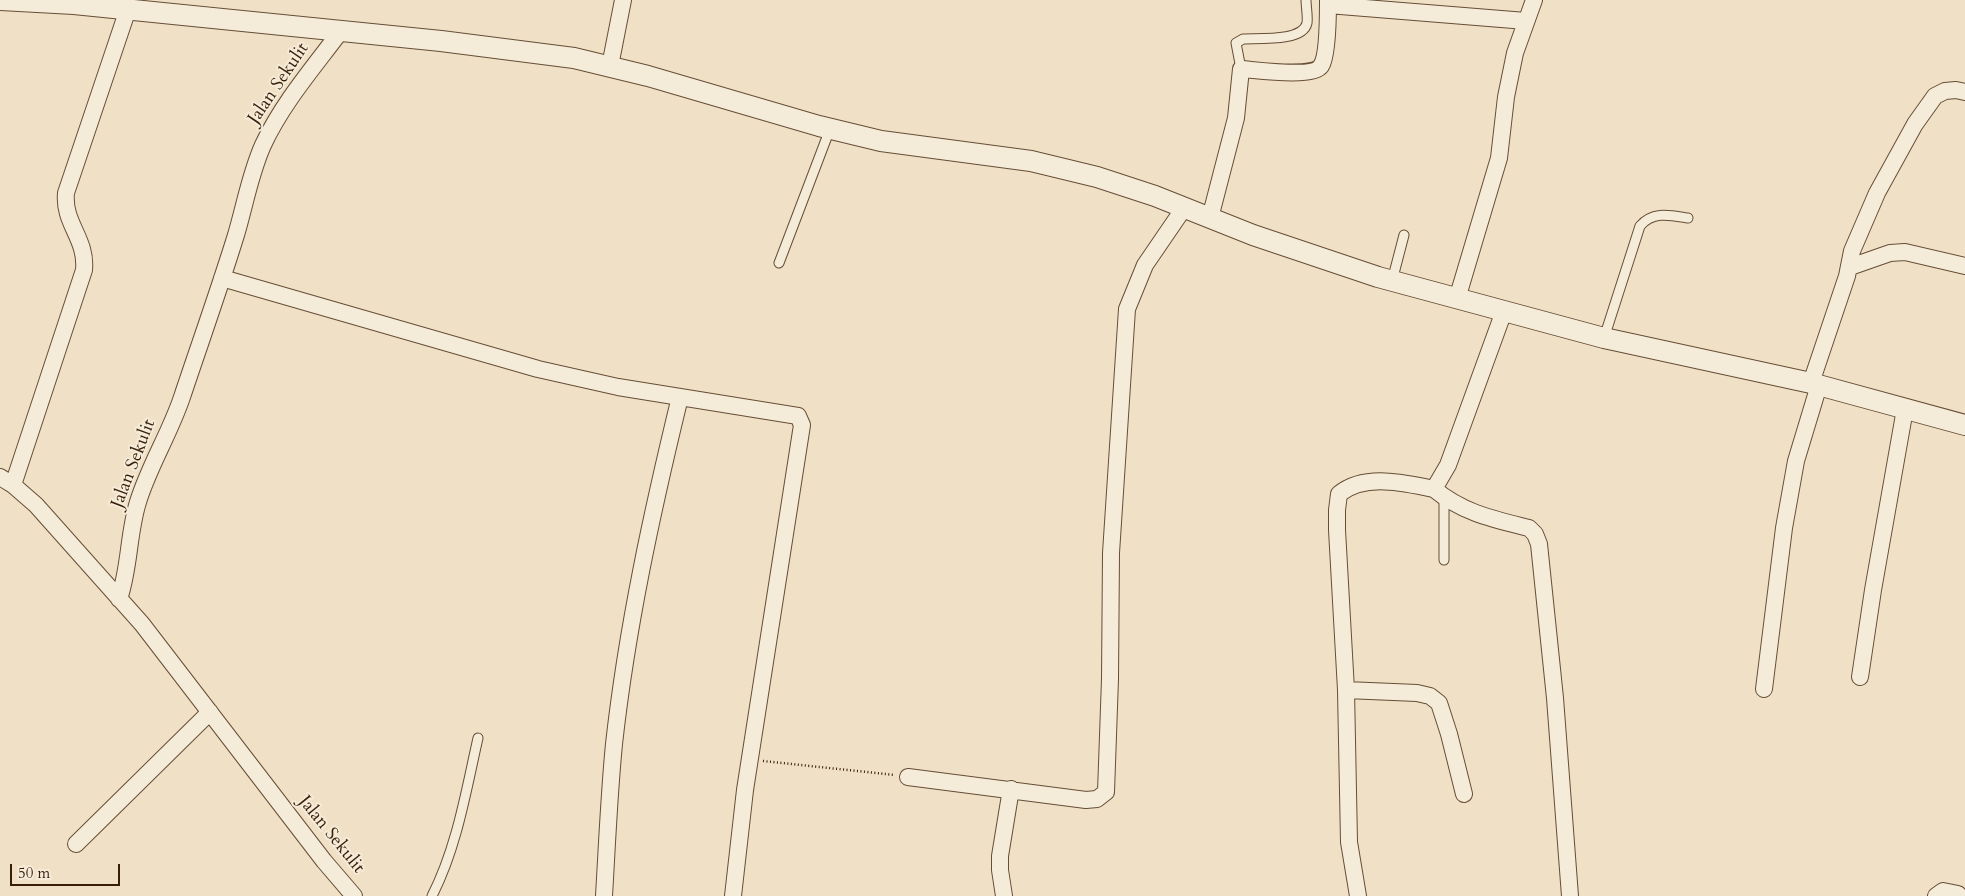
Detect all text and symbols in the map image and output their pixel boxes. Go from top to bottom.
street label: Jalan Sekulit [244,39,314,129]
street label: Jalan Sekulit [107,417,161,511]
street label: Jalan Sekulit [293,792,369,878]
scale bar [12,854,122,886]
text: 50 m [18,863,50,883]

